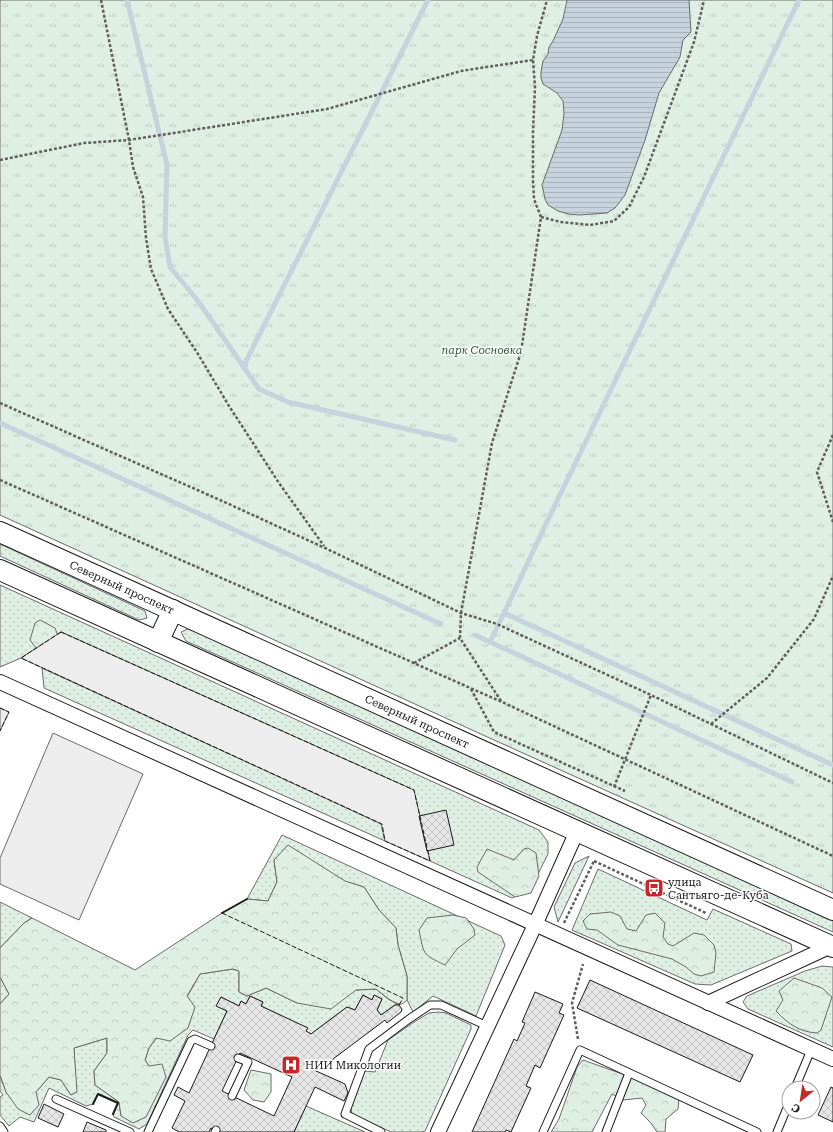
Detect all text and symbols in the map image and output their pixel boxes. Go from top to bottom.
park label: парк Сосновка [442,344,523,357]
street label: Северный проспект [68,559,176,617]
street label: Северный проспект [363,692,471,751]
place label: улица Сантьяго-де-Куба [668,876,769,902]
bus stop icon: улица Сантьяго-де-Куба [643,877,665,899]
hospital icon: НИИ Микологии [280,1054,302,1076]
place label: НИИ Микологии [305,1059,401,1072]
north arrow [781,1080,821,1120]
text: С [789,1101,803,1116]

